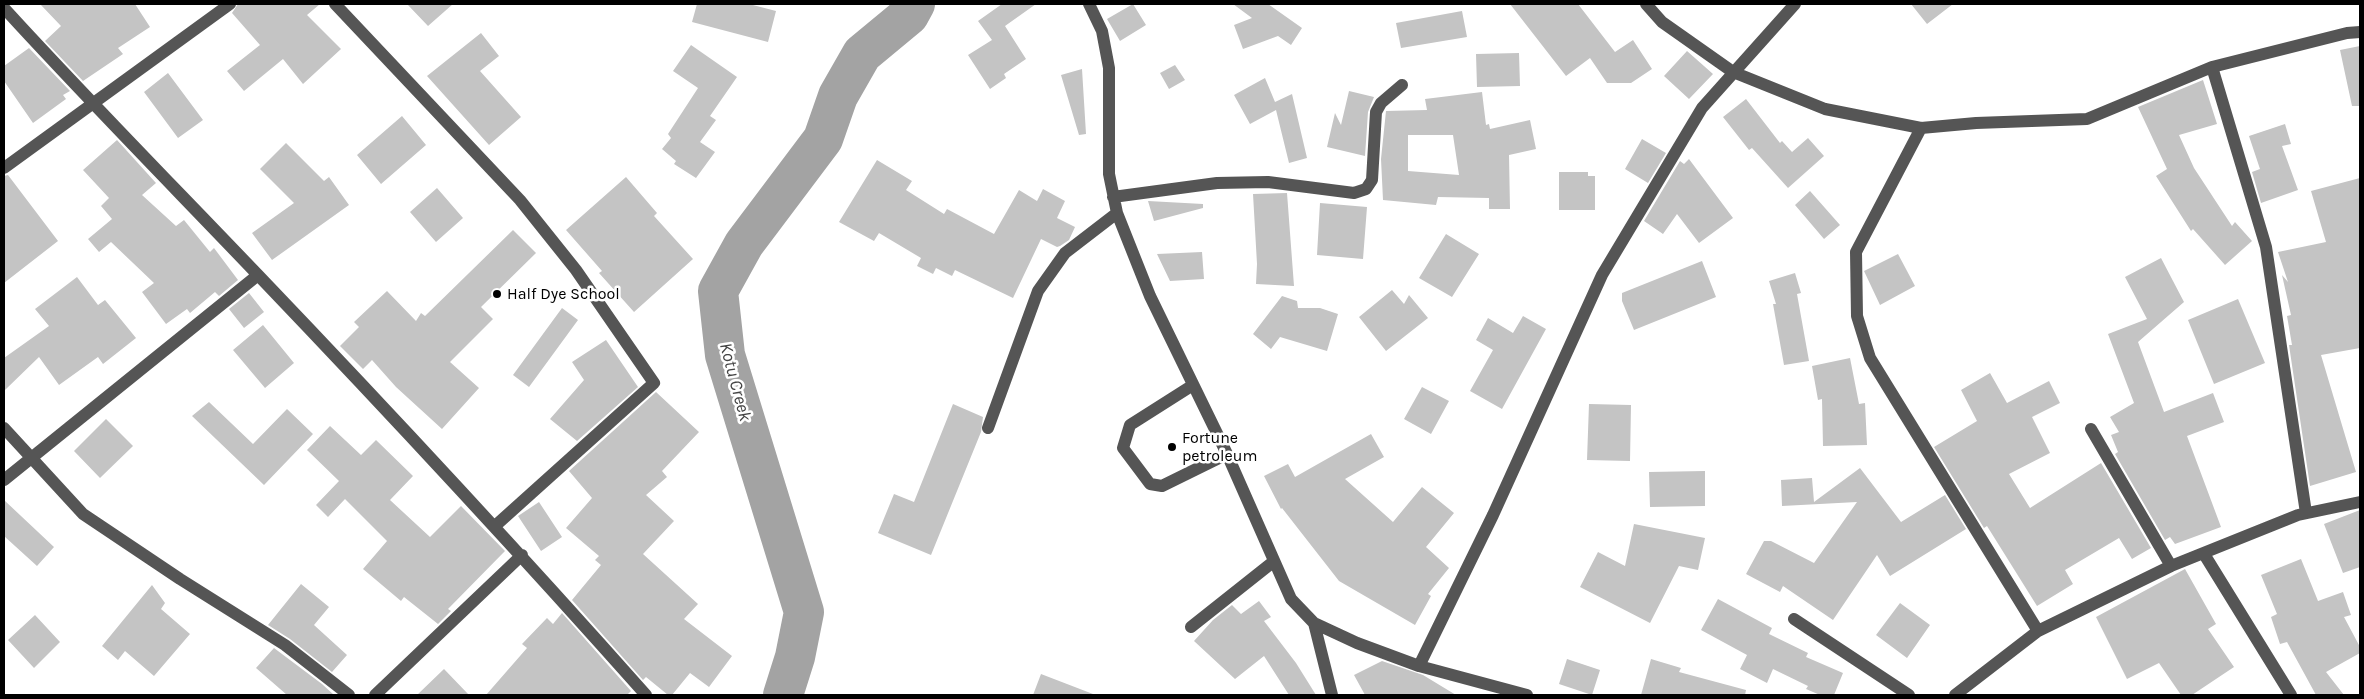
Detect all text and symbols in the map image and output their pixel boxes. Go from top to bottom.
place label: Half Dye School [507,284,620,304]
marker: Half Dye School [491,288,503,300]
water label: Kotu Creek [714,340,756,424]
place label: Fortune petroleum [1182,428,1257,466]
marker: Fortune petroleum [1166,441,1178,453]

